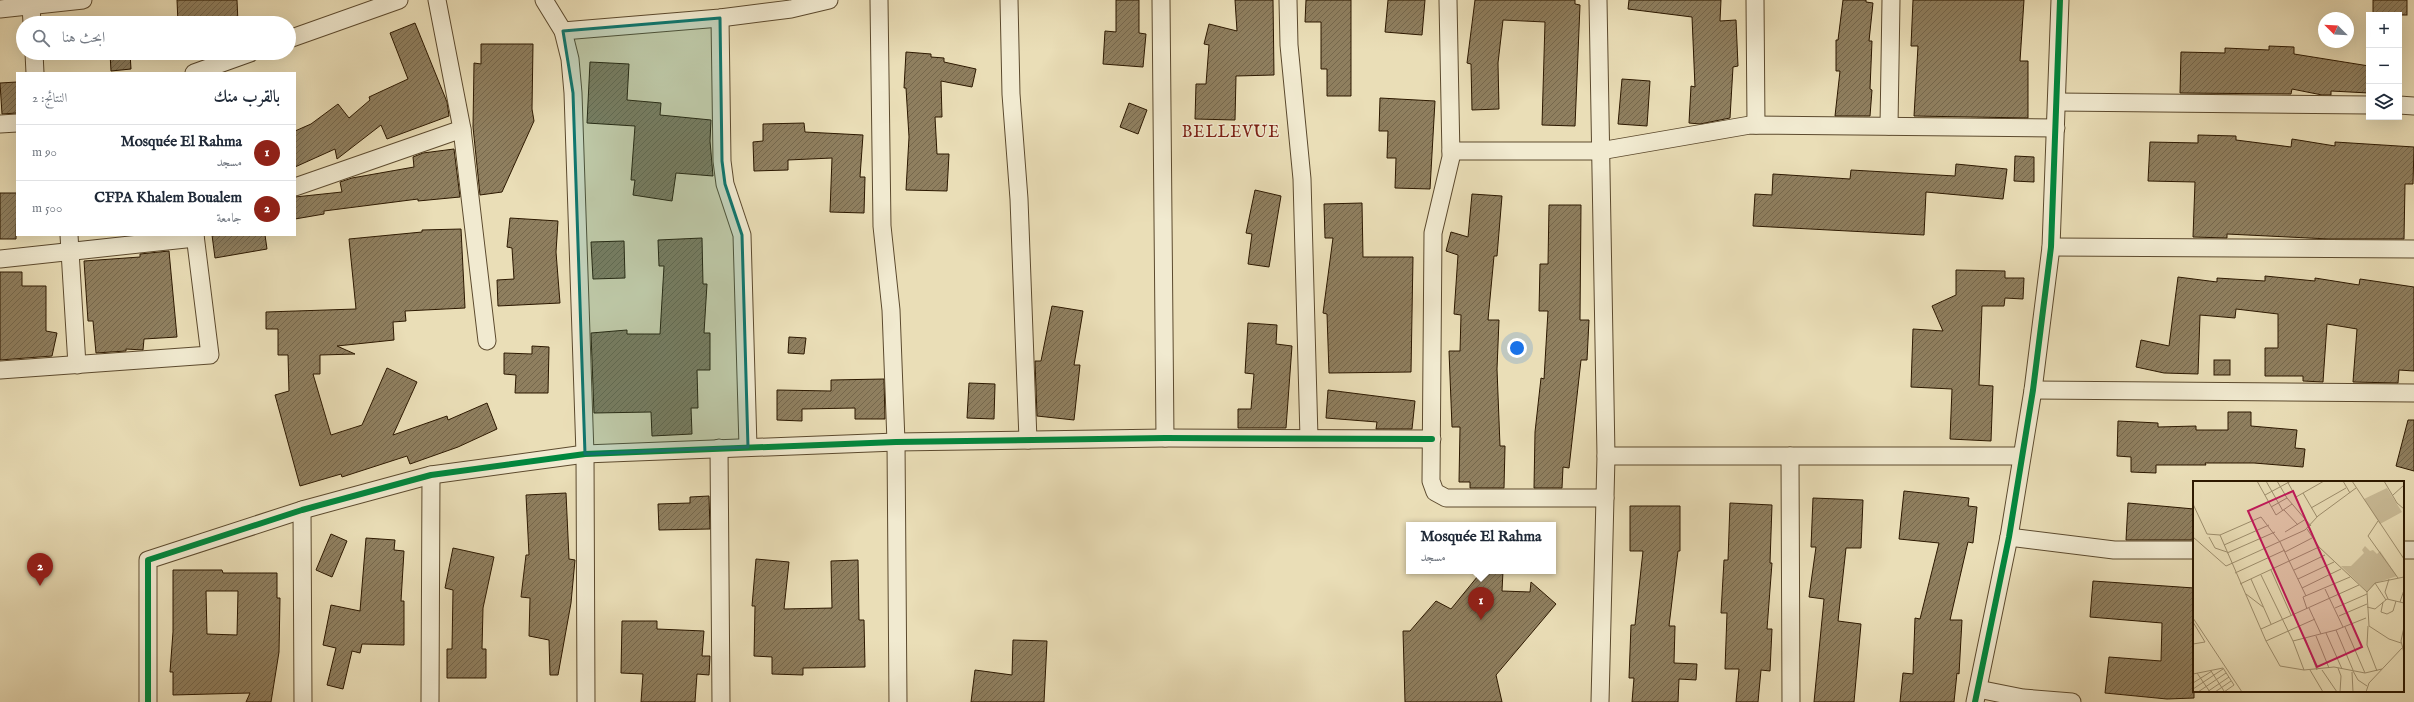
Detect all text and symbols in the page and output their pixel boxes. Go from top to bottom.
north arrow [2318,12,2354,48]
map controls [2366,12,2402,120]
button: + [2366,12,2402,48]
search box [16,16,296,60]
icon: search [30,27,52,49]
text: ابحث هنا [62,28,105,47]
button: − [2366,48,2402,84]
button: layers [2366,84,2402,120]
text: بالقرب منك [213,87,280,108]
text: النتائج: 2 [32,90,67,107]
district label: BELLEVUE [1182,123,1280,143]
text: Mosquée El Rahma [121,132,242,151]
text: 90 m [32,144,57,161]
text: 1 [265,144,269,161]
text: مسجد [216,154,242,171]
text: CFPA Khalem Boualem [94,188,242,207]
text: 500 m [32,200,62,217]
text: 2 [264,200,270,217]
text: جامعة [216,210,242,227]
your location [1507,338,1527,358]
inset map [2193,481,2404,692]
popup [1406,522,1556,574]
text: Mosquée El Rahma [1420,527,1542,546]
text: مسجد [1420,549,1446,566]
pin: 2 [27,553,53,586]
pin: 1 [1468,587,1494,620]

